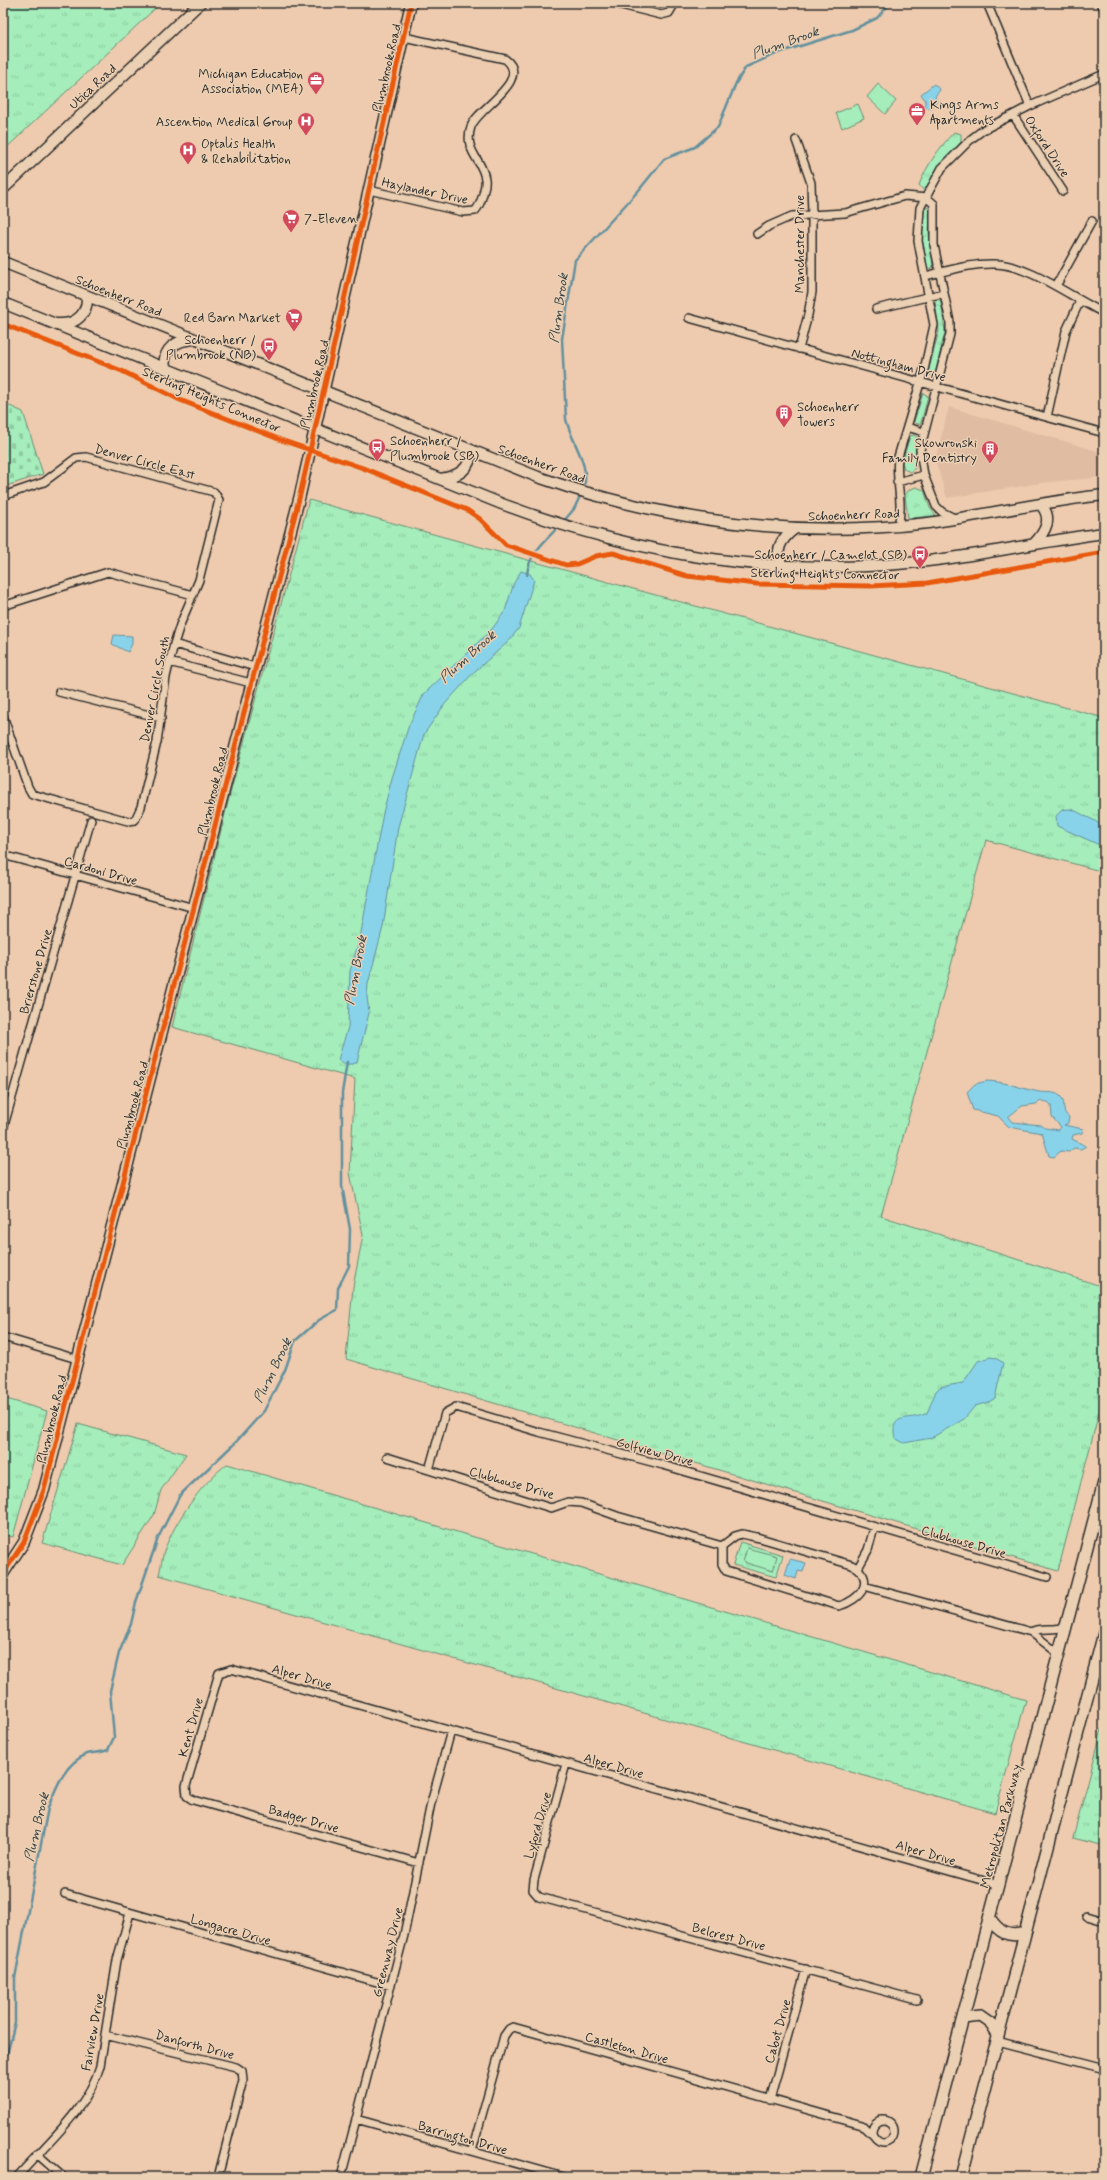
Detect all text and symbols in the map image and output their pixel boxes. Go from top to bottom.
street label: Plumbrook Road [369,22,406,114]
water label: Plum Brook [749,22,822,63]
street label: Utica Road [65,61,121,114]
place label: Michigan Education Association (MEA) [198,66,303,98]
office icon: Michigan Education Association (MEA) [306,70,326,95]
place label: Kings Arms Apartments [930,97,999,130]
office icon: Kings Arms Apartments [907,101,927,126]
hospital icon: Ascention Medical Group [296,111,316,136]
street label: Oxford Drive [1019,113,1073,182]
place label: Ascention Medical Group [156,114,293,131]
place label: Optalis Health & Rehabilitation [201,136,291,168]
hospital icon: Optalis Health & Rehabilitation [178,140,198,165]
street label: Haylander Drive [380,174,470,209]
street label: Manchester Drive [792,195,809,293]
supermarket icon: 7-Eleven [281,208,301,233]
place label: 7-Eleven [304,211,357,228]
street label: Schoenherr Road [73,271,164,321]
water label: Plum Brook [545,271,573,344]
supermarket icon: Red Barn Market [284,307,304,332]
place label: Red Barn Market [184,310,281,327]
place label: Schoenherr / Plumbrook (NB) [166,332,256,364]
bus stop icon: Schoenherr / Plumbrook (NB) [259,336,279,361]
street label: Plumbrook Road [297,338,334,430]
street label: Nottingham Drive [849,345,948,388]
street label: Sterling Heights Connector [139,363,284,439]
place label: Schoenherr Towers [797,399,860,431]
building icon: Schoenherr Towers [774,403,794,428]
place label: Schoenherr / Plumbrook (SB) [390,433,479,465]
place label: Skowronski Family Dentistry [882,435,977,467]
bus stop icon: Schoenherr / Plumbrook (SB) [367,437,387,462]
building icon: Skowronski Family Dentistry [980,439,1000,464]
street label: Denver Circle East [92,441,197,484]
street label: Schoenherr Road [495,441,588,488]
street label: Schoenherr Road [808,505,900,526]
bus stop icon: Schoenherr / Camelot (SB) [910,544,930,569]
place label: Schoenherr / Camelot (SB) [755,547,907,564]
street label: Sterling Heights Connector [750,565,900,586]
water label: Plum Brook [436,626,500,687]
street label: Denver Circle South [137,635,174,744]
street label: Plumbrook Road [194,745,233,837]
street label: Cardoni Drive [62,853,139,890]
street label: Brierstone Drive [16,927,57,1016]
water label: Plum Brook [340,933,372,1006]
street label: Plumbrook Road [114,1059,153,1151]
water label: Plum Brook [249,1334,297,1406]
street label: Plumbrook Road [33,1373,72,1465]
street label: Golfview Drive [614,1434,695,1471]
street label: Clubhouse Drive [467,1463,556,1504]
street label: Clubhouse Drive [919,1522,1008,1563]
street label: Alper Drive [270,1661,334,1694]
street label: Kent Drive [175,1696,208,1759]
street label: Alper Drive [582,1750,646,1783]
street label: Metropolitan Parkway [977,1762,1026,1890]
water label: Plum Brook [20,1790,54,1863]
street label: Lyford Drive [521,1790,558,1861]
street label: Badger Drive [266,1801,341,1839]
street label: Alper Drive [894,1837,958,1870]
street label: Greenway Drive [369,1905,408,1999]
street label: Longacre Drive [188,1911,273,1951]
street label: Belcrest Drive [690,1919,767,1955]
street label: Fairview Drive [78,1992,109,2072]
street label: Cabot Drive [761,1997,796,2066]
street label: Danforth Drive [153,2027,236,2066]
street label: Castleton Drive [583,2028,670,2069]
street label: Barrington Drive [415,2118,509,2161]

